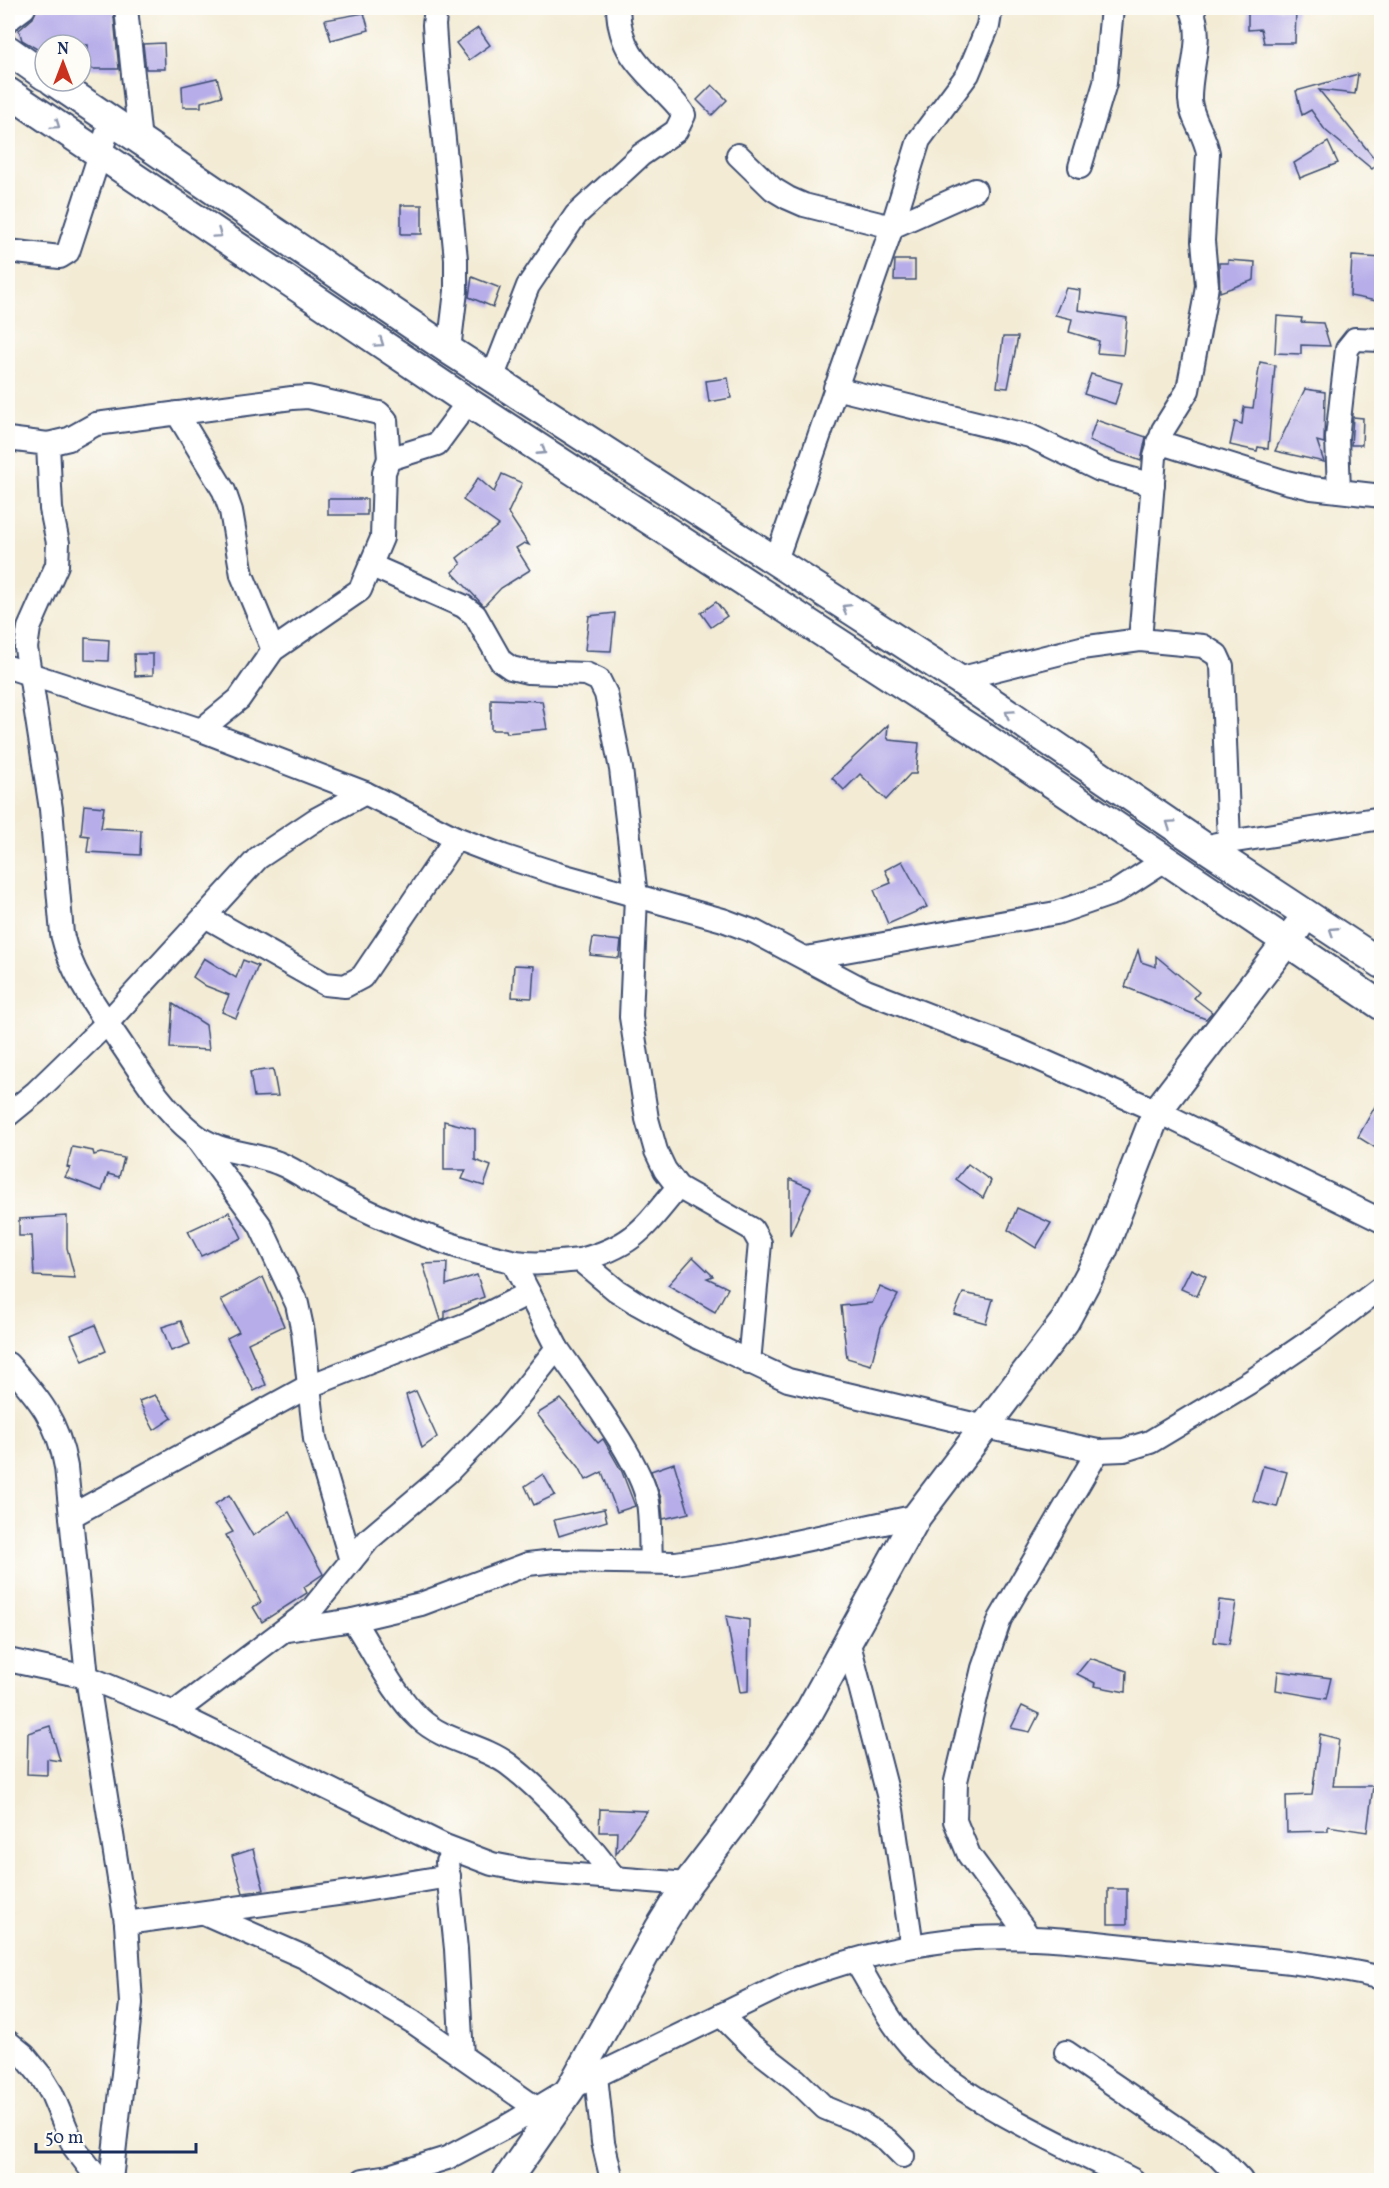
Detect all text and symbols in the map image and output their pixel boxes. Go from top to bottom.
north arrow [33,33,93,93]
text: N [57,39,69,61]
one-way arrow [49,118,60,129]
one-way arrow [211,227,222,238]
one-way arrow [373,335,384,346]
one-way arrow [536,443,546,455]
one-way arrow [841,604,852,615]
one-way arrow [1005,710,1016,721]
one-way arrow [1166,820,1177,831]
one-way arrow [1328,928,1339,939]
scale bar [36,2116,196,2154]
text: 50 m [45,2126,84,2151]

